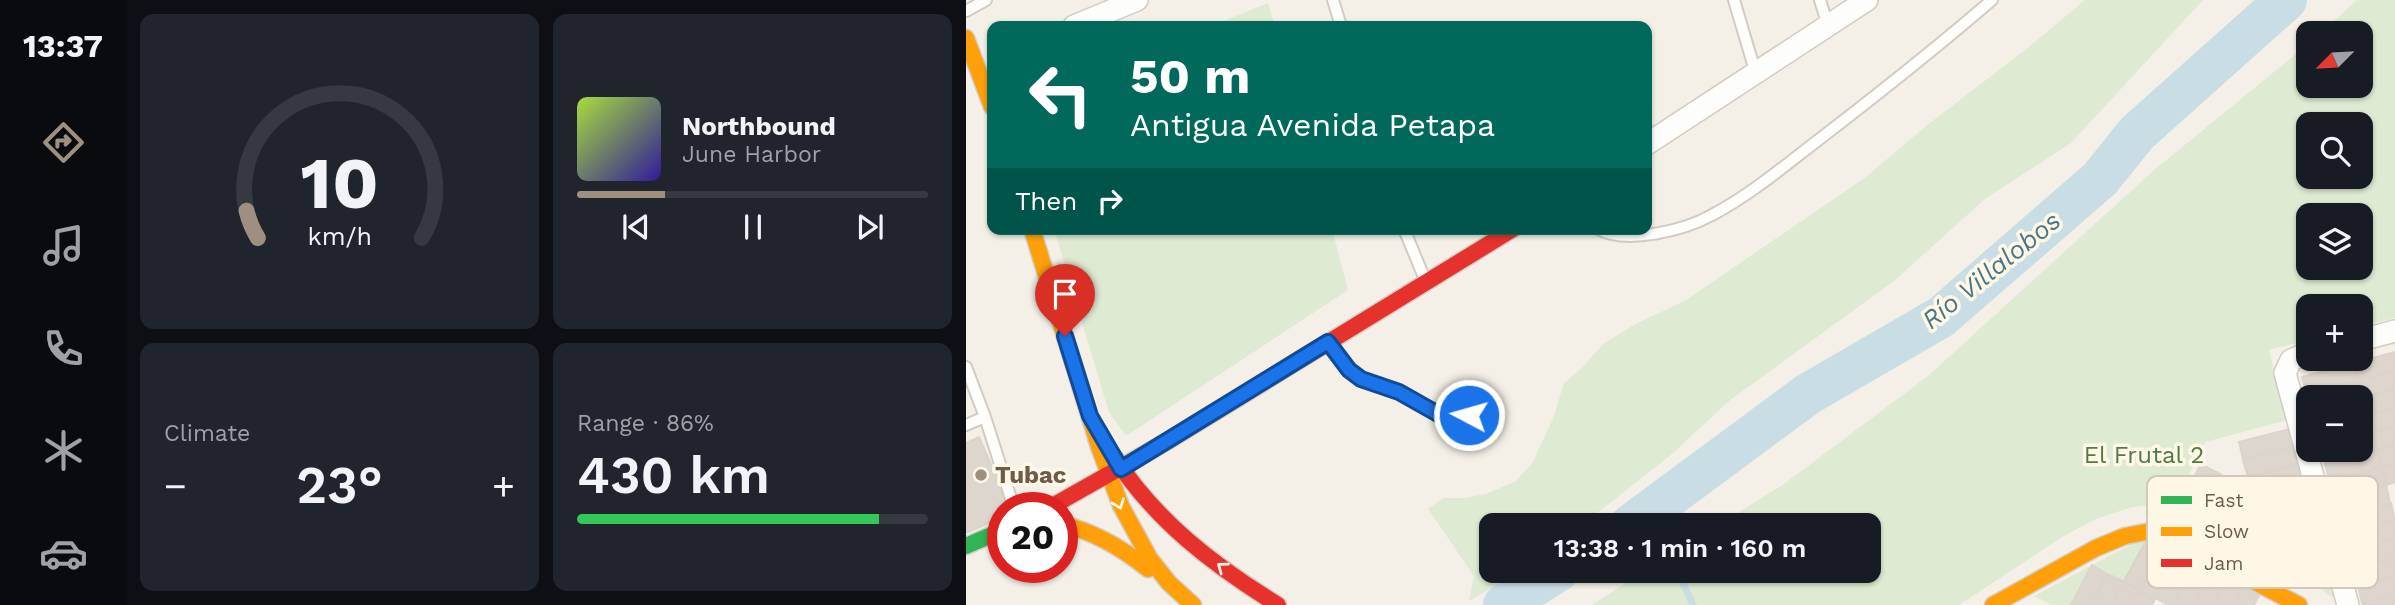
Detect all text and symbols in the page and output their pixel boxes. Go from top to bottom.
north arrow [2296,21,2373,98]
map controls [2296,21,2373,462]
text: 13:37 [23,27,103,65]
text: 50 m [1130,47,1250,105]
icon: left [1015,49,1106,140]
text: Antigua Avenida Petapa [1130,106,1495,144]
text: Northbound [682,111,836,141]
button: search [2296,112,2373,189]
icon: directions [39,118,88,167]
text: 10 [300,140,379,226]
text: June Harbor [682,141,821,168]
icon: right [1091,182,1129,220]
text: Then [1015,186,1077,216]
button: layers [2296,203,2373,280]
water label: Río Villalobos [1916,205,2066,335]
icon: previous [617,208,655,246]
icon: pause [734,208,772,246]
icon: next [851,208,889,246]
icon: music [39,221,88,270]
text: km/h [307,222,372,251]
pin [1035,264,1095,336]
icon: arrive [1046,275,1084,313]
button: + [2296,294,2373,371]
icon: phone [39,324,88,373]
position arrow [1432,378,1506,452]
button: − [2296,385,2373,462]
text: Range · 86% [577,410,714,437]
text: Climate [164,420,250,447]
icon: climate [39,426,88,475]
park label: El Frutal 2 [2084,441,2204,469]
text: 430 km [577,445,770,506]
text: 23° [296,455,383,516]
place label: Tubac [995,461,1066,489]
text: − [164,464,187,508]
text: + [492,464,515,508]
marker: Tubac [973,467,989,483]
legend [2147,476,2378,588]
text: Fast [2204,489,2243,512]
speed limit sign: 20 [987,492,1078,583]
one-way arrow [1111,498,1125,510]
text: Slow [2204,520,2249,543]
icon: car [39,529,88,578]
text: 13:38 · 1 min · 160 m [1554,533,1806,563]
text: Jam [2204,552,2243,575]
one-way arrow [1217,563,1230,575]

